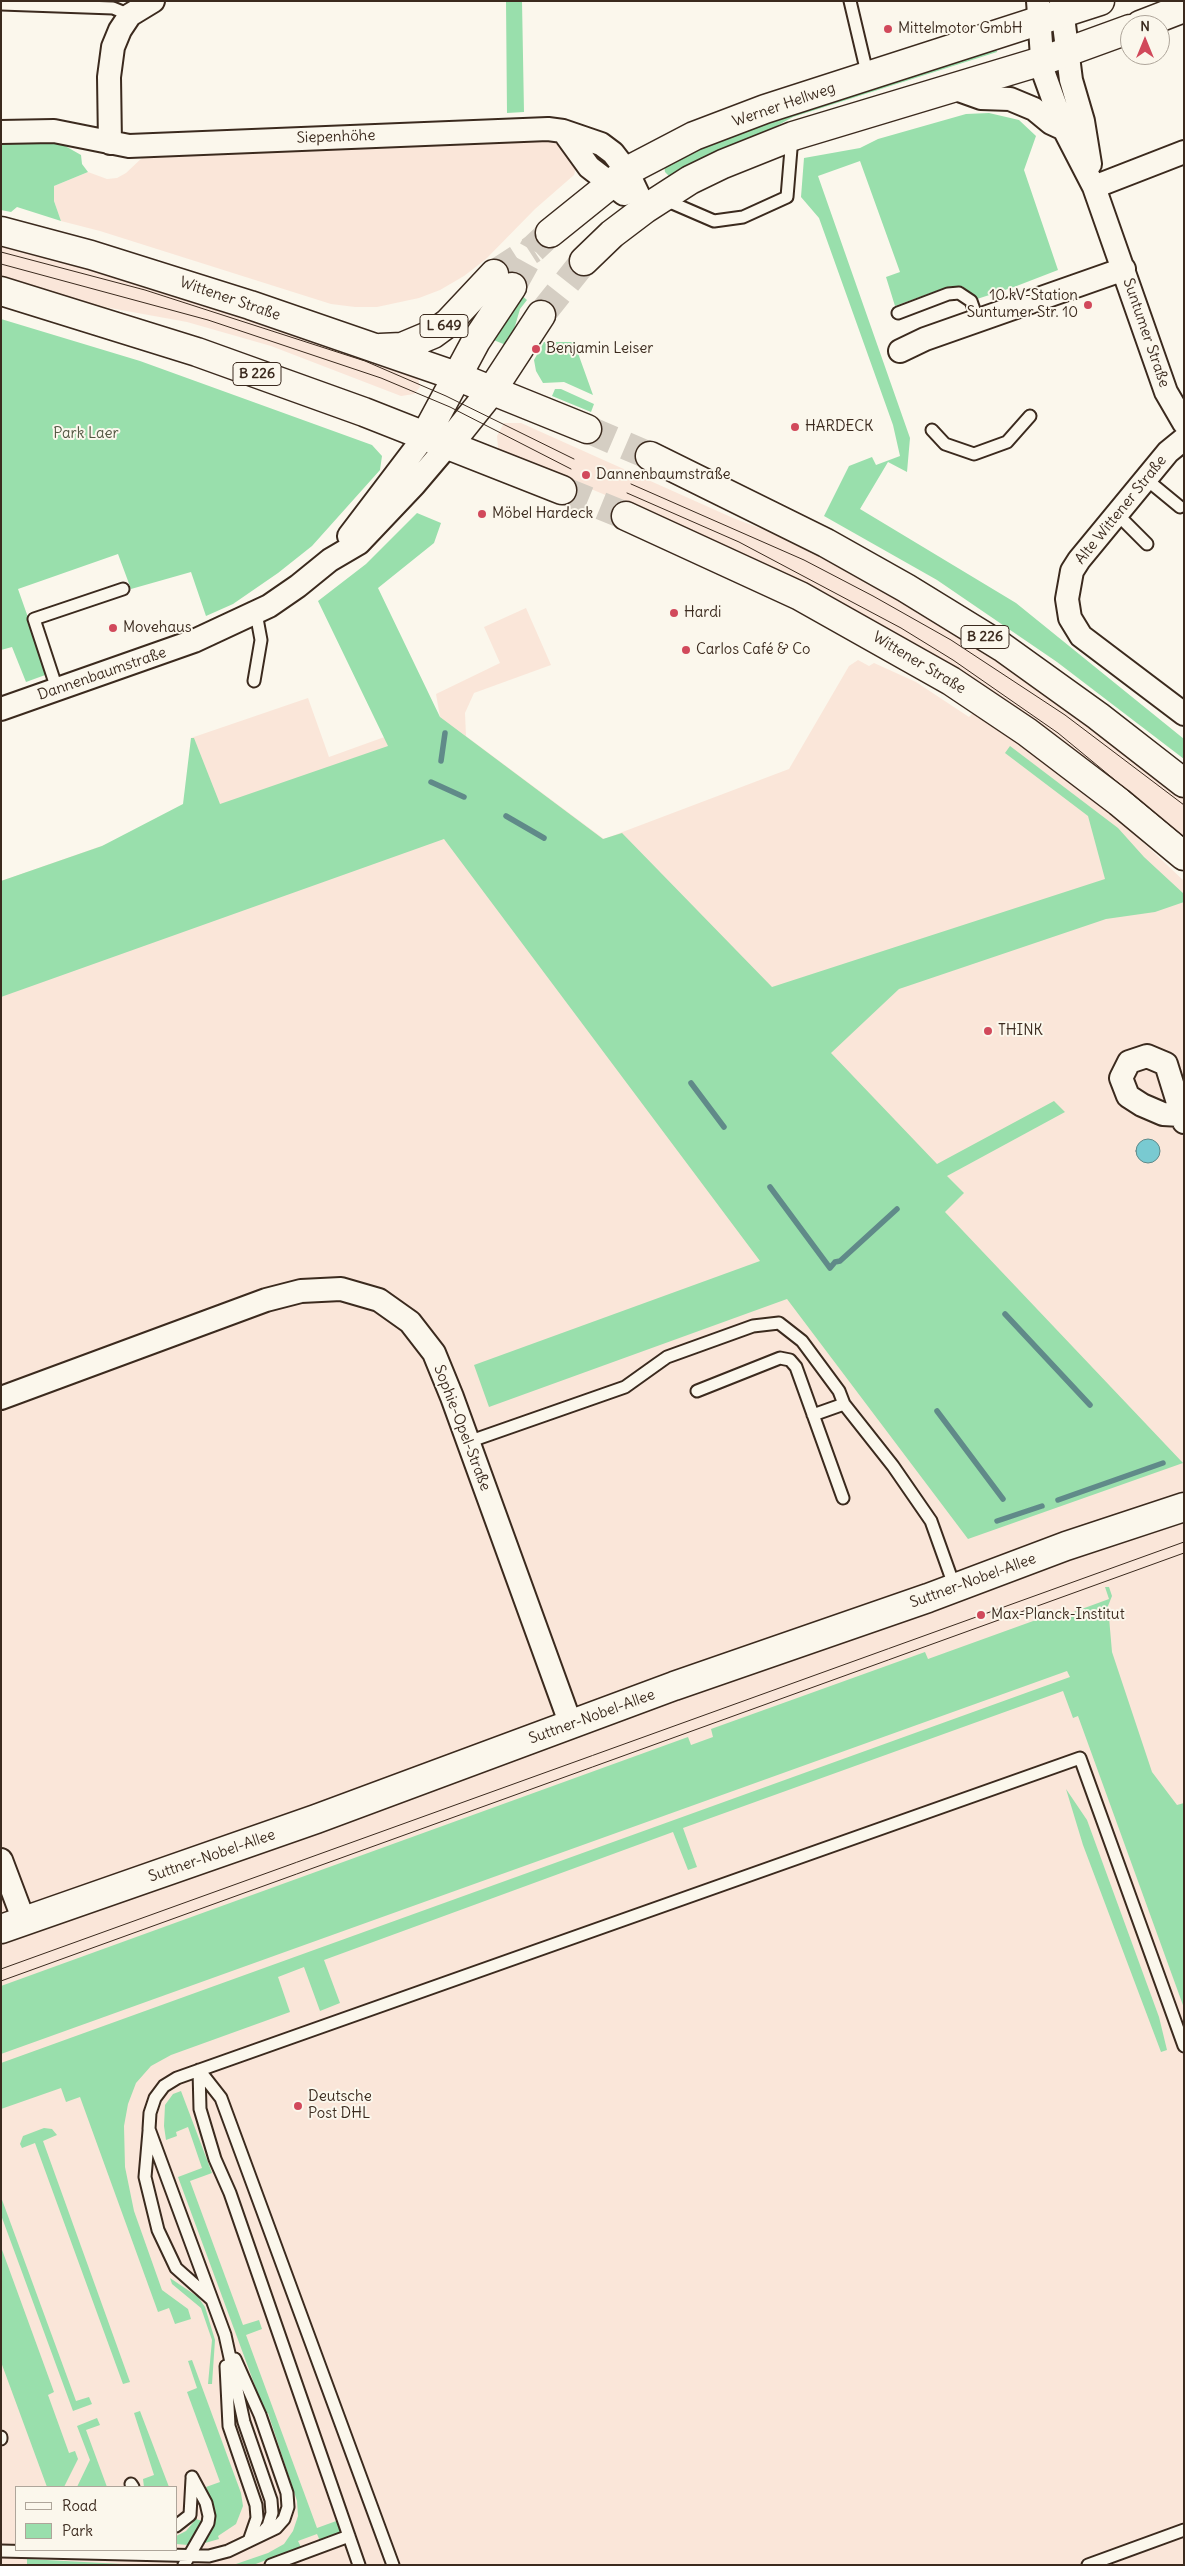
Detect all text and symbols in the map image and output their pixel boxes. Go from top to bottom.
north arrow [1120,15,1170,65]
text: N [1140,17,1150,35]
place label: Mittelmotor GmbH [898,20,1023,38]
marker: Mittelmotor GmbH [882,23,894,35]
street label: Werner Hellweg [730,79,838,131]
street label: Siepenhöhe [296,127,376,147]
street label: Wittener Straße [177,273,283,325]
street label: Suntumer Straße [1119,276,1173,390]
place label: 10 kV-Station Suntumer Str. 10 [967,287,1078,322]
marker: 10 kV-Station Suntumer Str. 10 [1082,299,1094,311]
road number: L 649 [420,314,468,338]
place label: Benjamin Leiser [546,340,653,358]
marker: Benjamin Leiser [530,343,542,355]
road number: B 226 [233,362,281,386]
place label: HARDECK [805,418,873,436]
marker: HARDECK [789,421,801,433]
park label: Park Laer [53,425,119,443]
street label: Alte Wittener Straße [1072,452,1170,568]
place label: Dannenbaumstraße [596,466,731,484]
marker: Dannenbaumstraße [580,469,592,481]
place label: Möbel Hardeck [492,505,593,523]
marker: Möbel Hardeck [476,508,488,520]
place label: Hardi [684,604,721,622]
marker: Hardi [668,607,680,619]
place label: Movehaus [123,619,192,637]
marker: Movehaus [107,622,119,634]
road number: B 226 [961,626,1009,649]
street label: Wittener Straße [869,628,969,698]
place label: Carlos Café & Co [696,641,810,659]
street label: Dannenbaumstraße [35,644,169,704]
marker: Carlos Café & Co [680,644,692,656]
place label: THINK [998,1022,1043,1040]
marker: THINK [982,1025,994,1037]
street label: Sophie-Opel-Straße [430,1363,494,1493]
street label: Suttner-Nobel-Allee [907,1550,1039,1612]
place label: Max-Planck-Institut [991,1606,1125,1624]
marker: Max-Planck-Institut [975,1609,987,1621]
street label: Suttner-Nobel-Allee [526,1686,658,1748]
street label: Suttner-Nobel-Allee [146,1826,278,1886]
place label: Deutsche Post DHL [308,2088,372,2123]
marker: Deutsche Post DHL [292,2100,304,2112]
legend [15,2486,178,2551]
text: Road [62,2496,97,2515]
text: Park [62,2521,93,2540]

